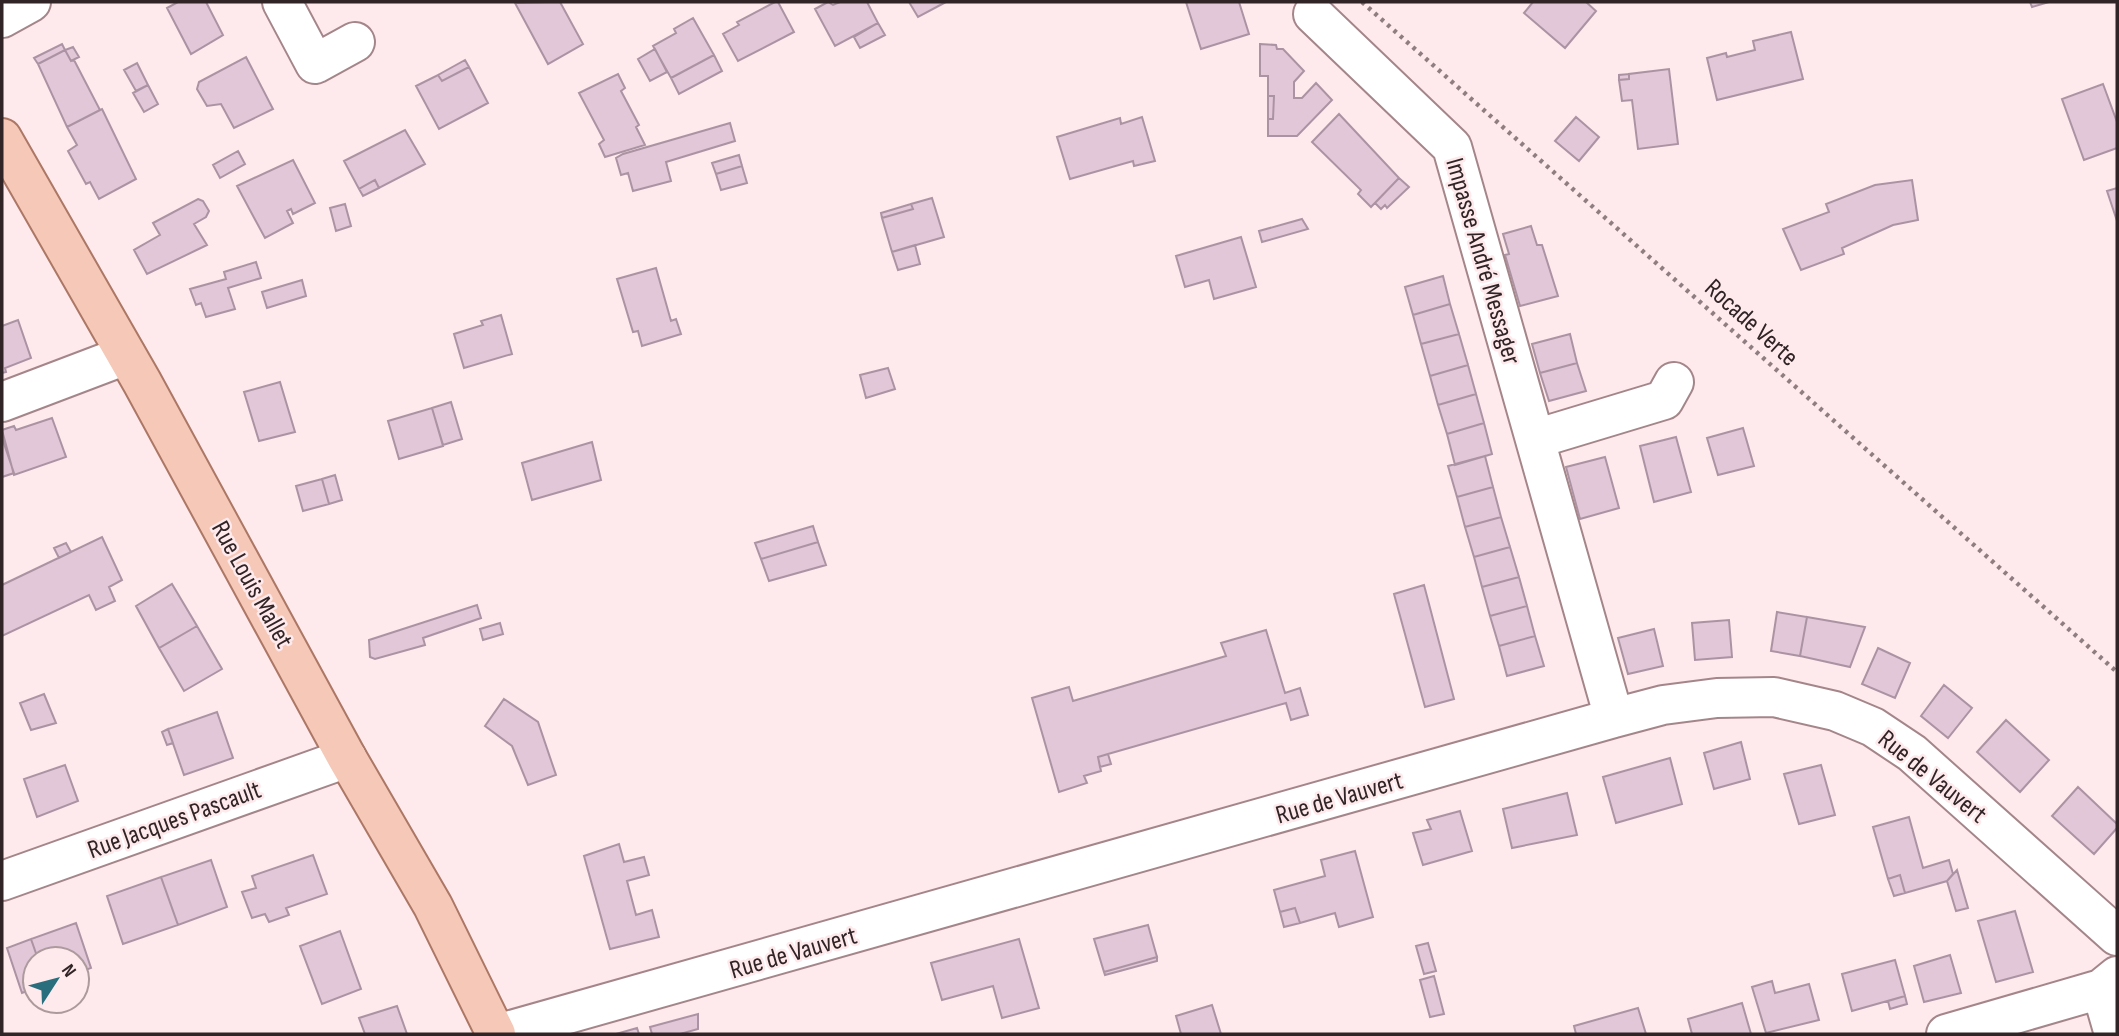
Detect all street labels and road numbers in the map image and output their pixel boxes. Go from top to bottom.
street label: Impasse André Messager [1438,155,1527,369]
street label: Rocade Verte [1698,273,1804,373]
street label: Rue Louis Mallet [204,516,299,654]
street label: Rue de Vauvert [1872,724,1993,830]
street label: Rue de Vauvert [1272,766,1407,831]
street label: Rue Jacques Pascault [84,775,266,866]
street label: Rue de Vauvert [726,921,861,986]

